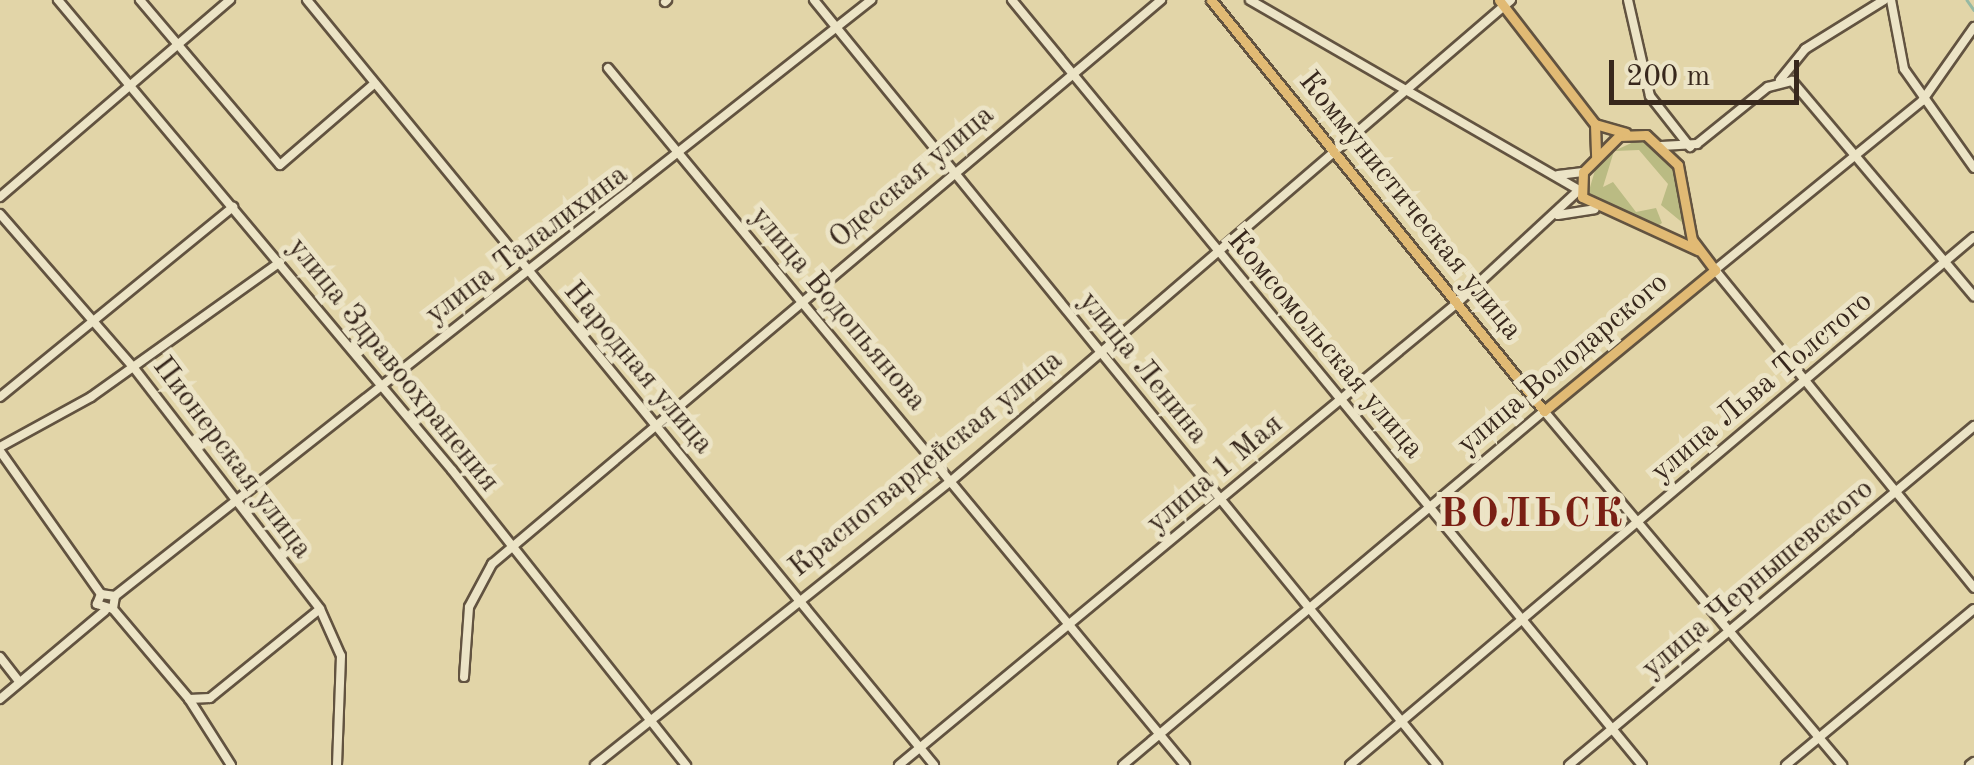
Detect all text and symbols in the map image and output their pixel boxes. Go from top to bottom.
scale bar [1614,40,1804,102]
text: 200 m [1626,62,1710,92]
street label: Коммунистическая улица [1290,64,1530,348]
street label: Одесская улица [822,97,1002,257]
street label: улица Талалихина [419,157,635,333]
street label: улица Водопьянова [742,199,934,419]
street label: Комсомольская улица [1219,224,1431,466]
street label: улица Здравоохранения [279,231,507,499]
street label: улица Володарского [1450,265,1676,463]
street label: Народная улица [555,274,721,462]
street label: улица Ленина [1070,284,1216,452]
street label: улица Льва Толстого [1644,284,1880,490]
street label: Красногвардейская улица [782,342,1070,586]
street label: Пионерская улица [144,350,320,566]
street label: улица 1 Мая [1140,407,1290,541]
street label: улица Чернышевского [1635,471,1881,687]
district label: ВОЛЬСК [1439,492,1625,540]

